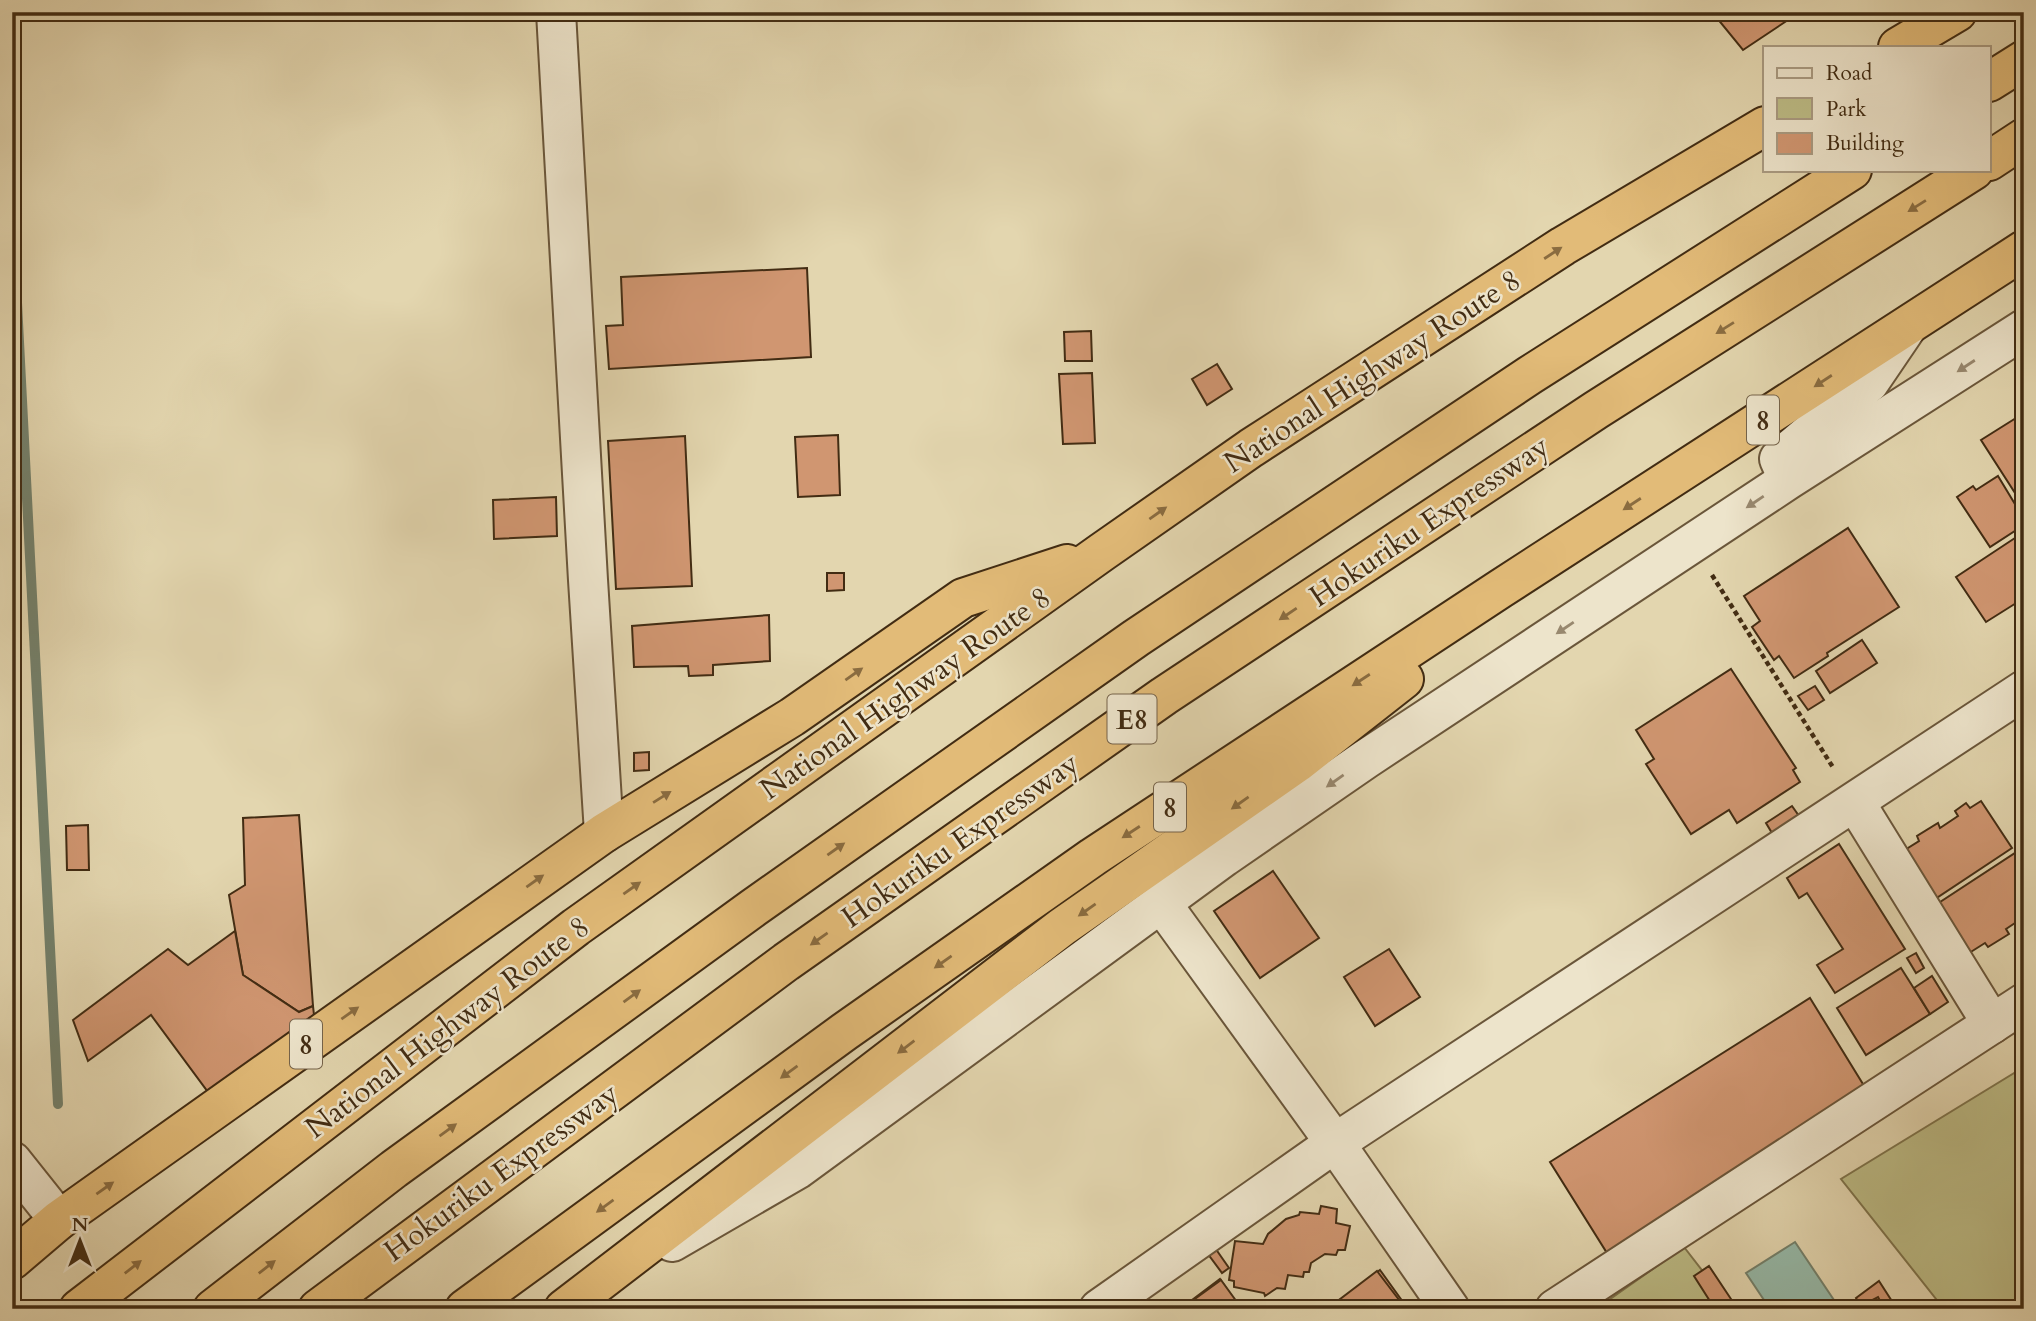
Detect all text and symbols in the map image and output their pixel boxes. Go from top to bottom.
legend [1763,46,1990,172]
text: Road [1826,59,1872,88]
text: Park [1826,95,1867,124]
text: Building [1826,129,1904,158]
one-way arrow [1907,200,1926,213]
one-way arrow [1543,247,1562,260]
street label: National Highway Route 8 [1216,260,1529,483]
one-way arrow [1715,322,1734,335]
one-way arrow [1957,359,1976,372]
one-way arrow [1813,375,1833,388]
road number: 8 [1747,396,1779,444]
street label: Hokuriku Expressway [1301,426,1557,617]
one-way arrow [1745,495,1764,508]
one-way arrow [1622,498,1641,511]
one-way arrow [1149,506,1167,520]
street label: National Highway Route 8 [752,577,1059,809]
one-way arrow [1279,607,1298,620]
one-way arrow [1555,621,1575,634]
one-way arrow [844,668,863,681]
one-way arrow [1352,674,1371,687]
road number: E8 [1108,694,1156,744]
street label: Hokuriku Expressway [834,743,1087,938]
one-way arrow [1326,774,1344,788]
road number: 8 [1154,782,1186,832]
one-way arrow [653,790,672,803]
one-way arrow [1231,796,1249,810]
one-way arrow [1121,826,1140,839]
one-way arrow [827,842,845,856]
one-way arrow [526,874,544,888]
one-way arrow [623,881,641,895]
one-way arrow [1078,903,1096,917]
street label: National Highway Route 8 [298,908,596,1146]
one-way arrow [810,931,828,945]
one-way arrow [934,955,953,968]
one-way arrow [623,989,641,1003]
one-way arrow [341,1006,359,1020]
road number: 8 [290,1020,322,1068]
one-way arrow [897,1040,915,1054]
one-way arrow [780,1065,798,1079]
street label: Hokuriku Expressway [376,1073,627,1271]
one-way arrow [439,1123,457,1137]
one-way arrow [96,1181,114,1195]
one-way arrow [596,1199,614,1213]
north arrow [46,1206,116,1276]
text: N [72,1212,89,1238]
one-way arrow [124,1260,142,1275]
one-way arrow [257,1260,275,1275]

